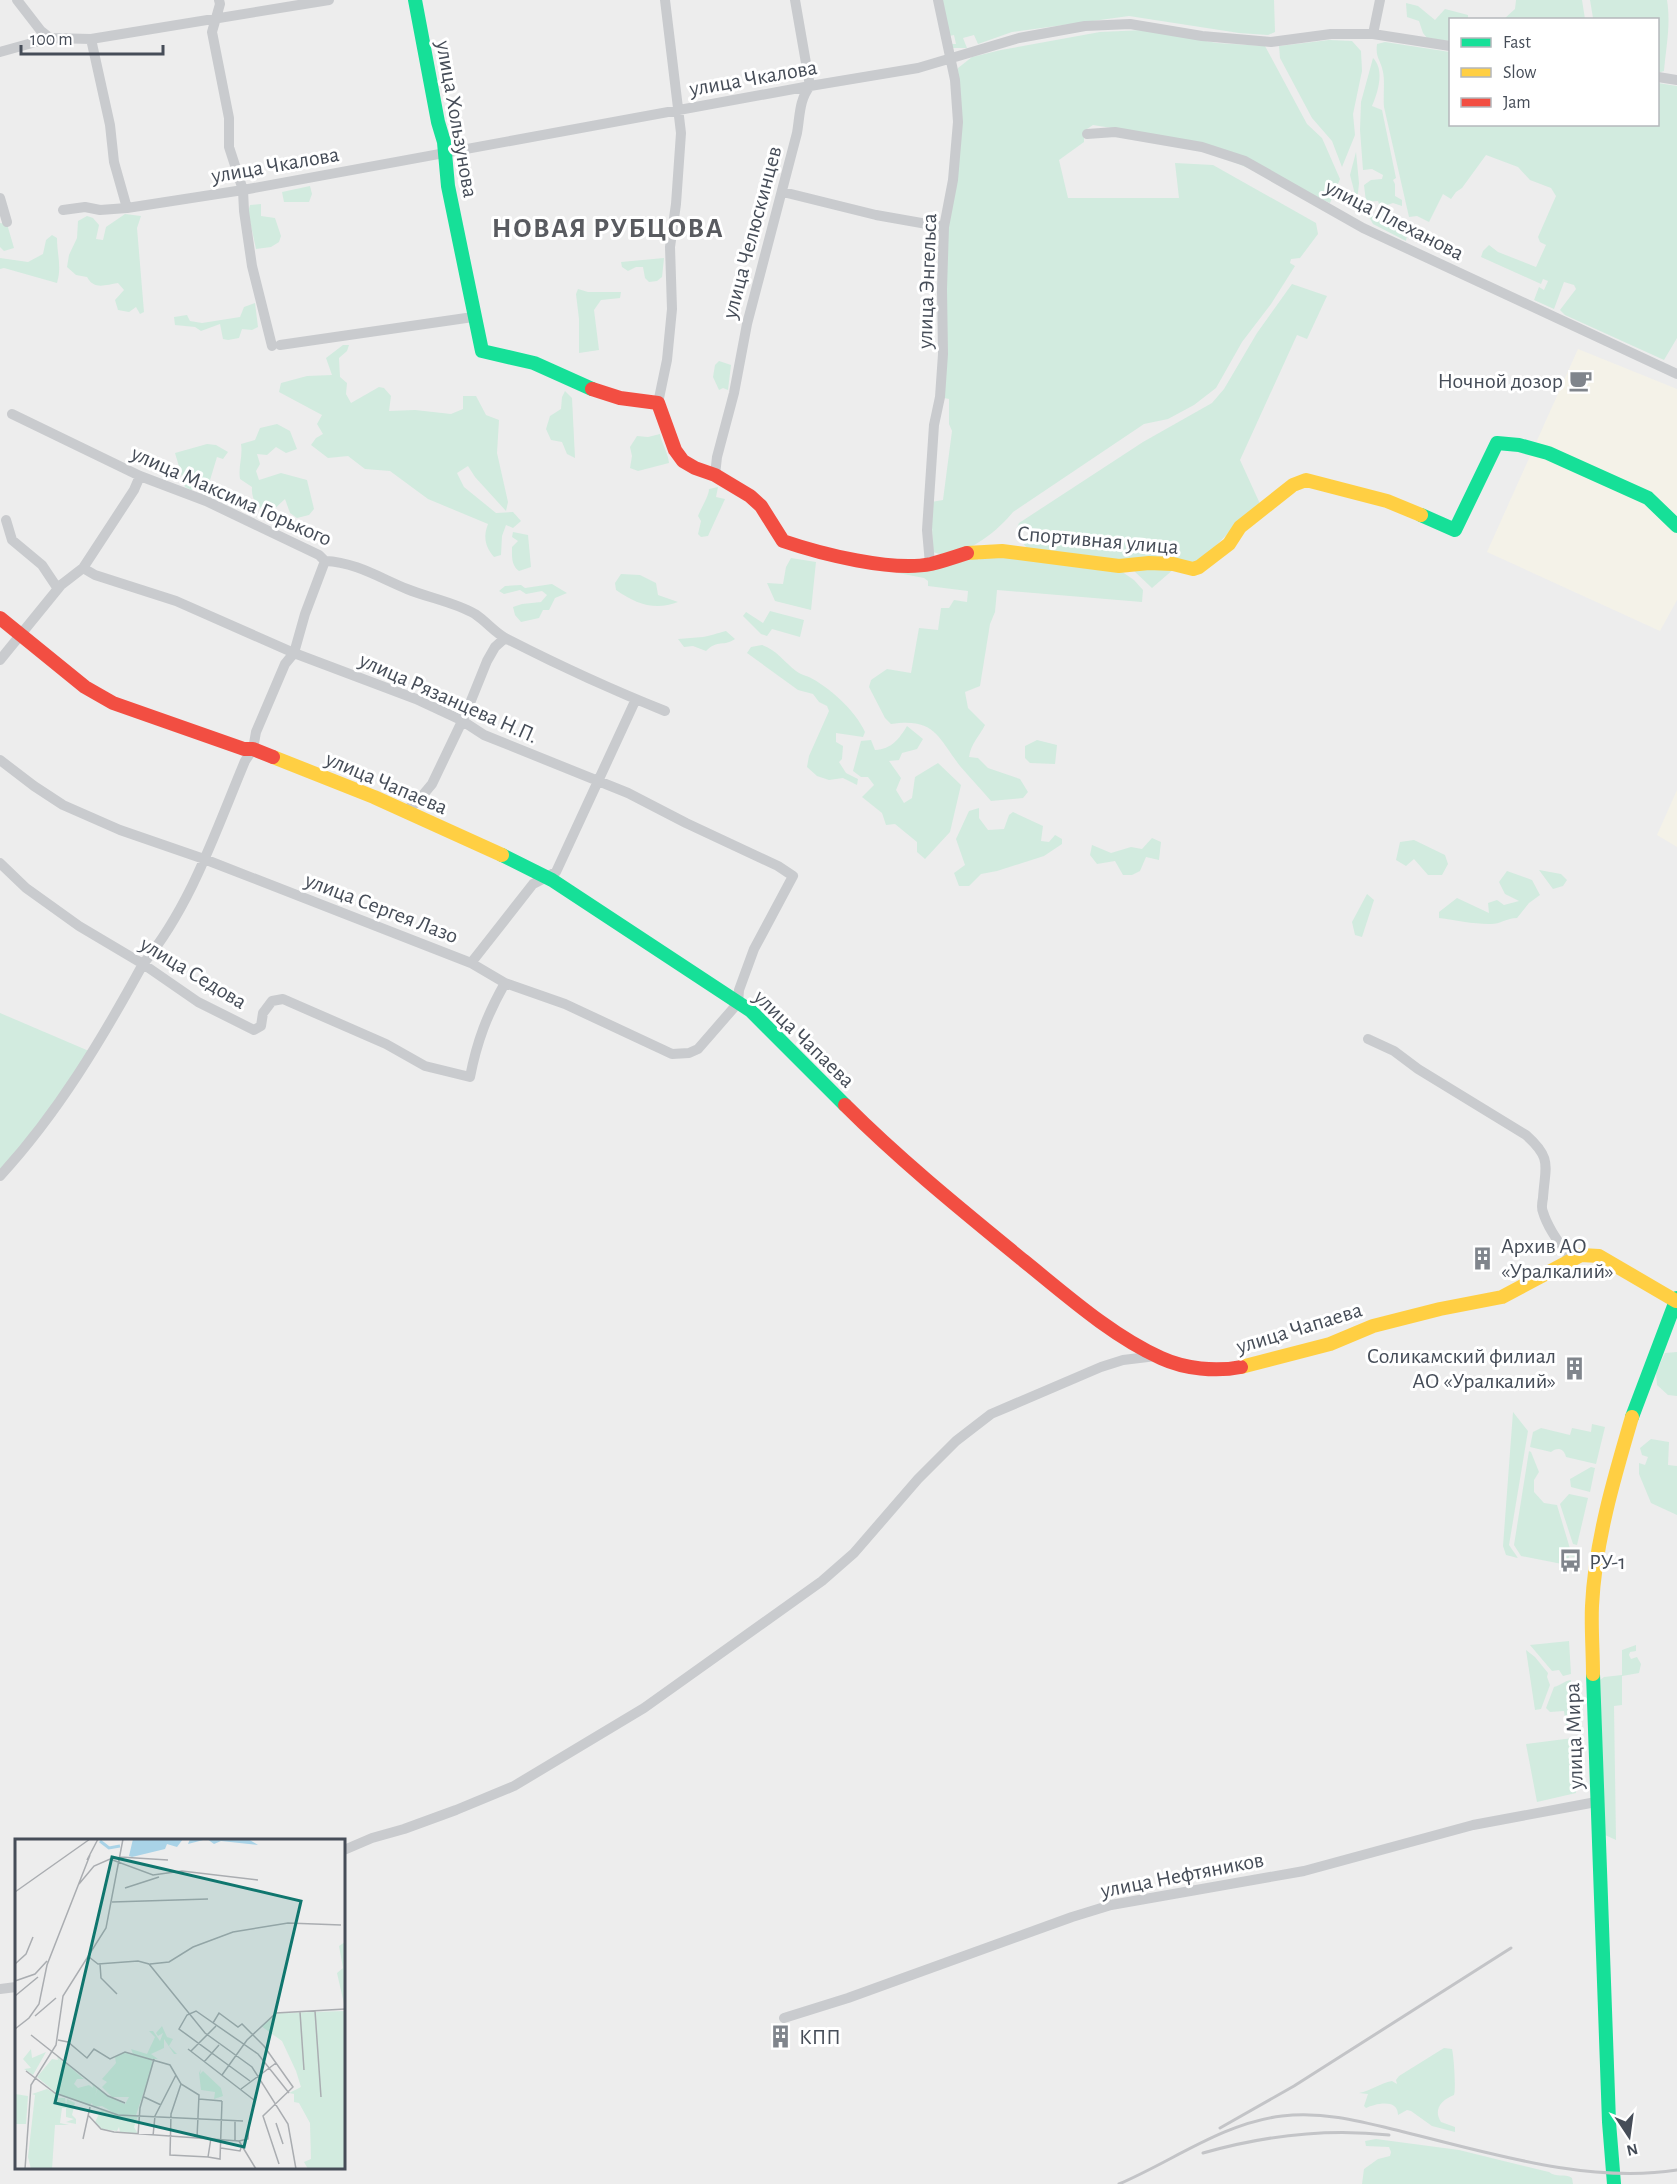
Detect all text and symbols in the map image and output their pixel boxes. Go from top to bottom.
scale bar [21,18,164,56]
legend [1449,18,1659,126]
text: 100 m [30,31,73,49]
text: Fast [1503,34,1531,52]
street label: улица Хользунова [432,38,482,199]
street label: улица Чкалова [687,56,819,100]
text: Slow [1503,64,1536,82]
text: Jam [1503,94,1531,112]
street label: улица Чкалова [209,143,341,187]
street label: улица Челюскинцев [718,144,786,322]
street label: улица Плеханова [1321,175,1467,264]
street label: улица Энгельса [914,213,940,350]
district label: НОВАЯ РУБЦОВА [492,215,724,243]
cafe icon: Ночной дозор [1568,367,1594,393]
place label: Ночной дозор [1437,370,1563,392]
street label: улица Максима Горького [127,441,335,550]
street label: Спортивная улица [1016,522,1180,558]
street label: улица Рязанцева Н.П. [355,648,541,747]
street label: улица Чапаева [321,747,451,818]
street label: улица Сергея Лазо [301,868,461,947]
street label: улица Седова [136,932,251,1013]
street label: улица Чапаева [749,985,859,1092]
place label: Архив АО «Уралкалий» [1501,1235,1614,1282]
building icon: Архив АО «Уралкалий» [1470,1245,1496,1271]
street label: улица Чапаева [1233,1298,1365,1358]
place label: Соликамский филиал АО «Уралкалий» [1367,1345,1556,1392]
building icon: Соликамский филиал АО «Уралкалий» [1561,1355,1587,1381]
bus stop icon: РУ-1 [1558,1548,1584,1574]
place label: РУ-1 [1589,1551,1626,1573]
street label: улица Мира [1561,1682,1587,1791]
inset map [15,1839,345,2169]
street label: улица Нефтяников [1098,1848,1266,1902]
building icon: КПП [768,2023,794,2049]
place label: КПП [799,2026,841,2048]
north arrow [1599,2106,1659,2166]
text: N [1625,2141,1639,2159]

